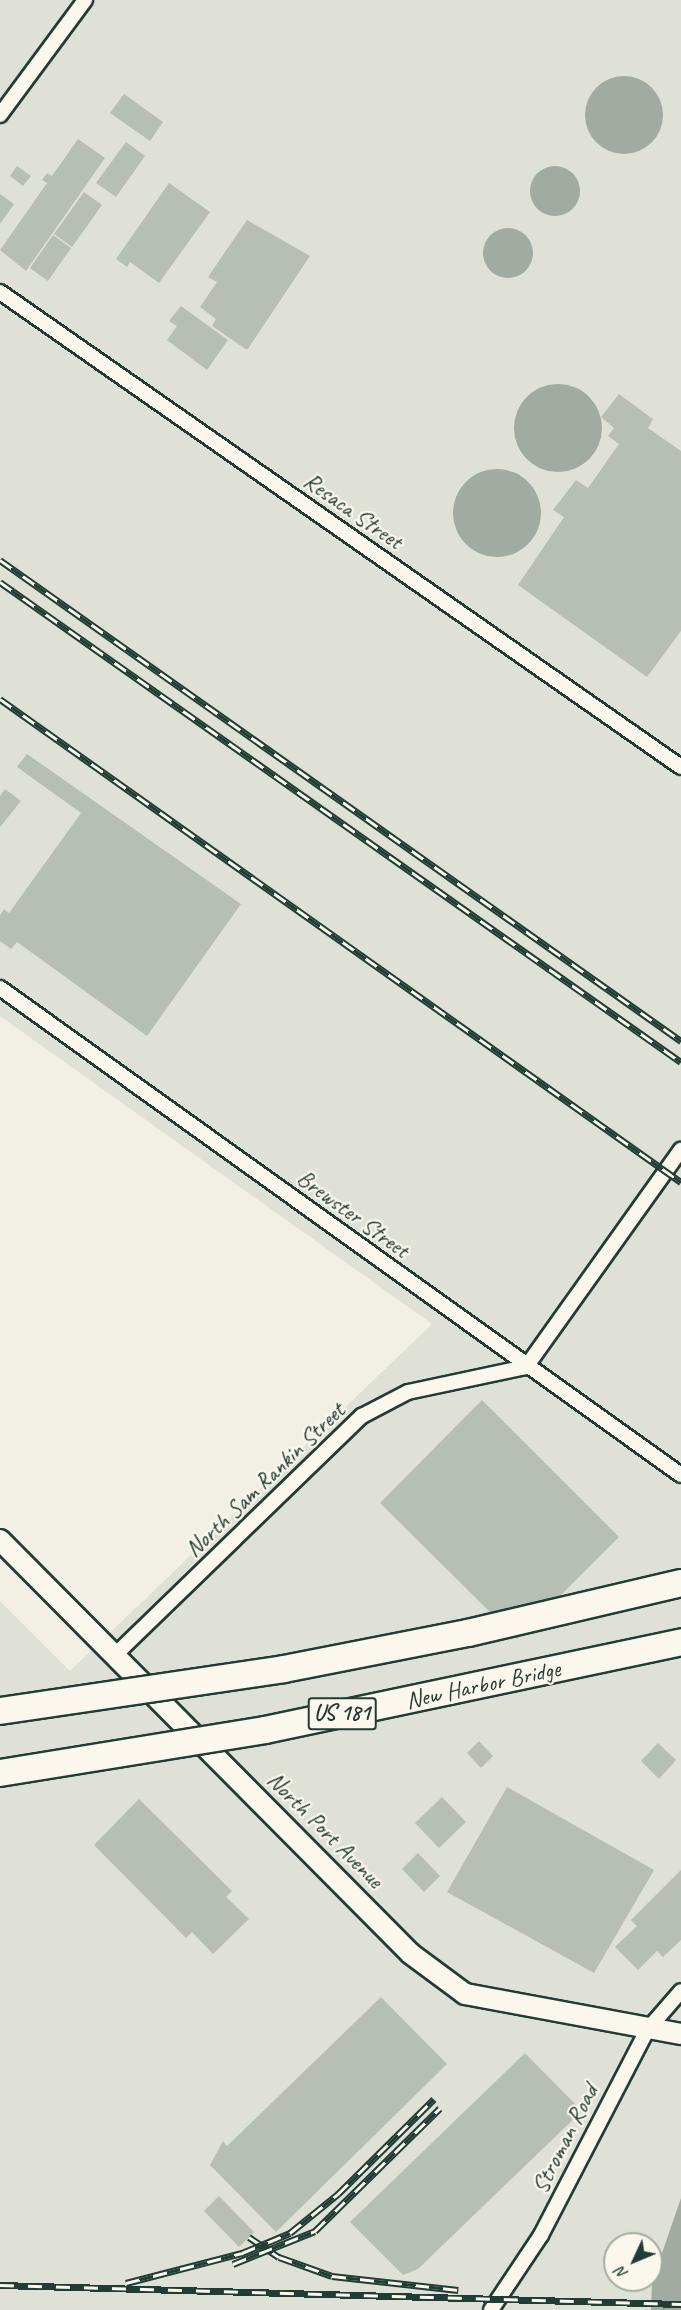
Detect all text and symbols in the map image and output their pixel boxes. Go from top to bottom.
street label: Resaca Street [298,466,408,556]
street label: Brewster Street [291,1164,415,1264]
street label: North Sam Rankin Street [178,1396,352,1564]
street label: New Harbor Bridge [403,1654,563,1716]
road number: US 181 [308,1695,376,1733]
street label: North Port Avenue [261,1766,389,1894]
street label: Stroman Road [526,2080,604,2198]
north arrow [603,2232,663,2292]
text: N [611,2263,632,2284]

